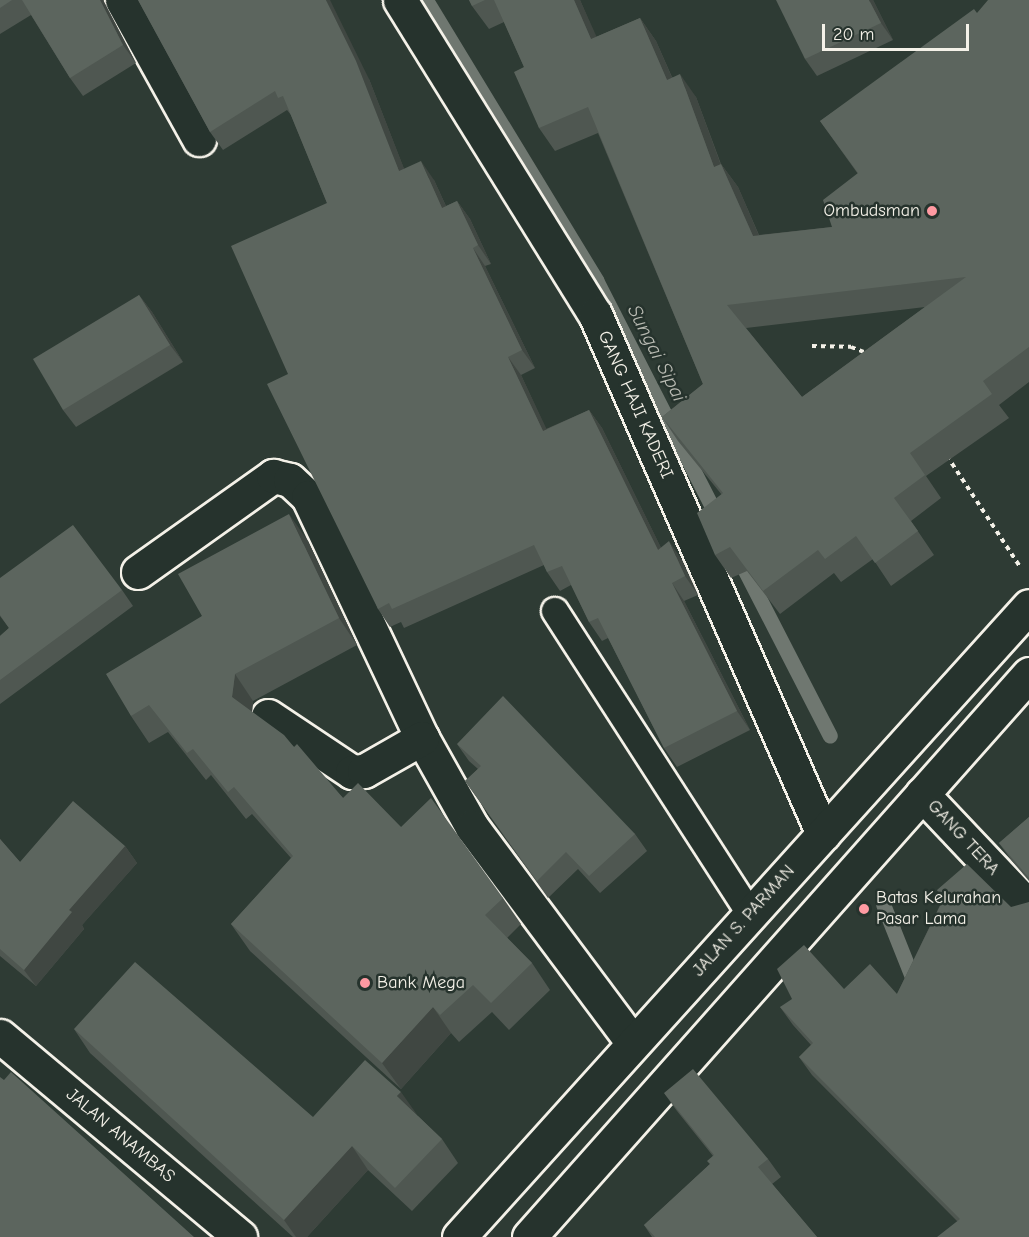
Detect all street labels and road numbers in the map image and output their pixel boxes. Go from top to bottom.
street label: GANG HAJI KADERI [593,328,677,482]
street label: GANG TERA [923,796,1003,880]
street label: JALAN S. PARMAN [688,861,800,981]
street label: JALAN ANAMBAS [61,1084,179,1188]

